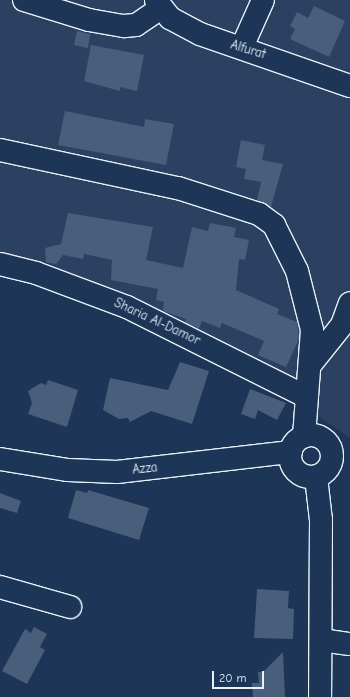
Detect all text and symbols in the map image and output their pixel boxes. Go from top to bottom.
street label: Alfurat [229,37,267,63]
street label: Sharia Al-Damor [111,295,203,349]
street label: Azza [132,460,158,478]
scale bar [214,663,266,689]
text: 20 m [219,671,247,685]

